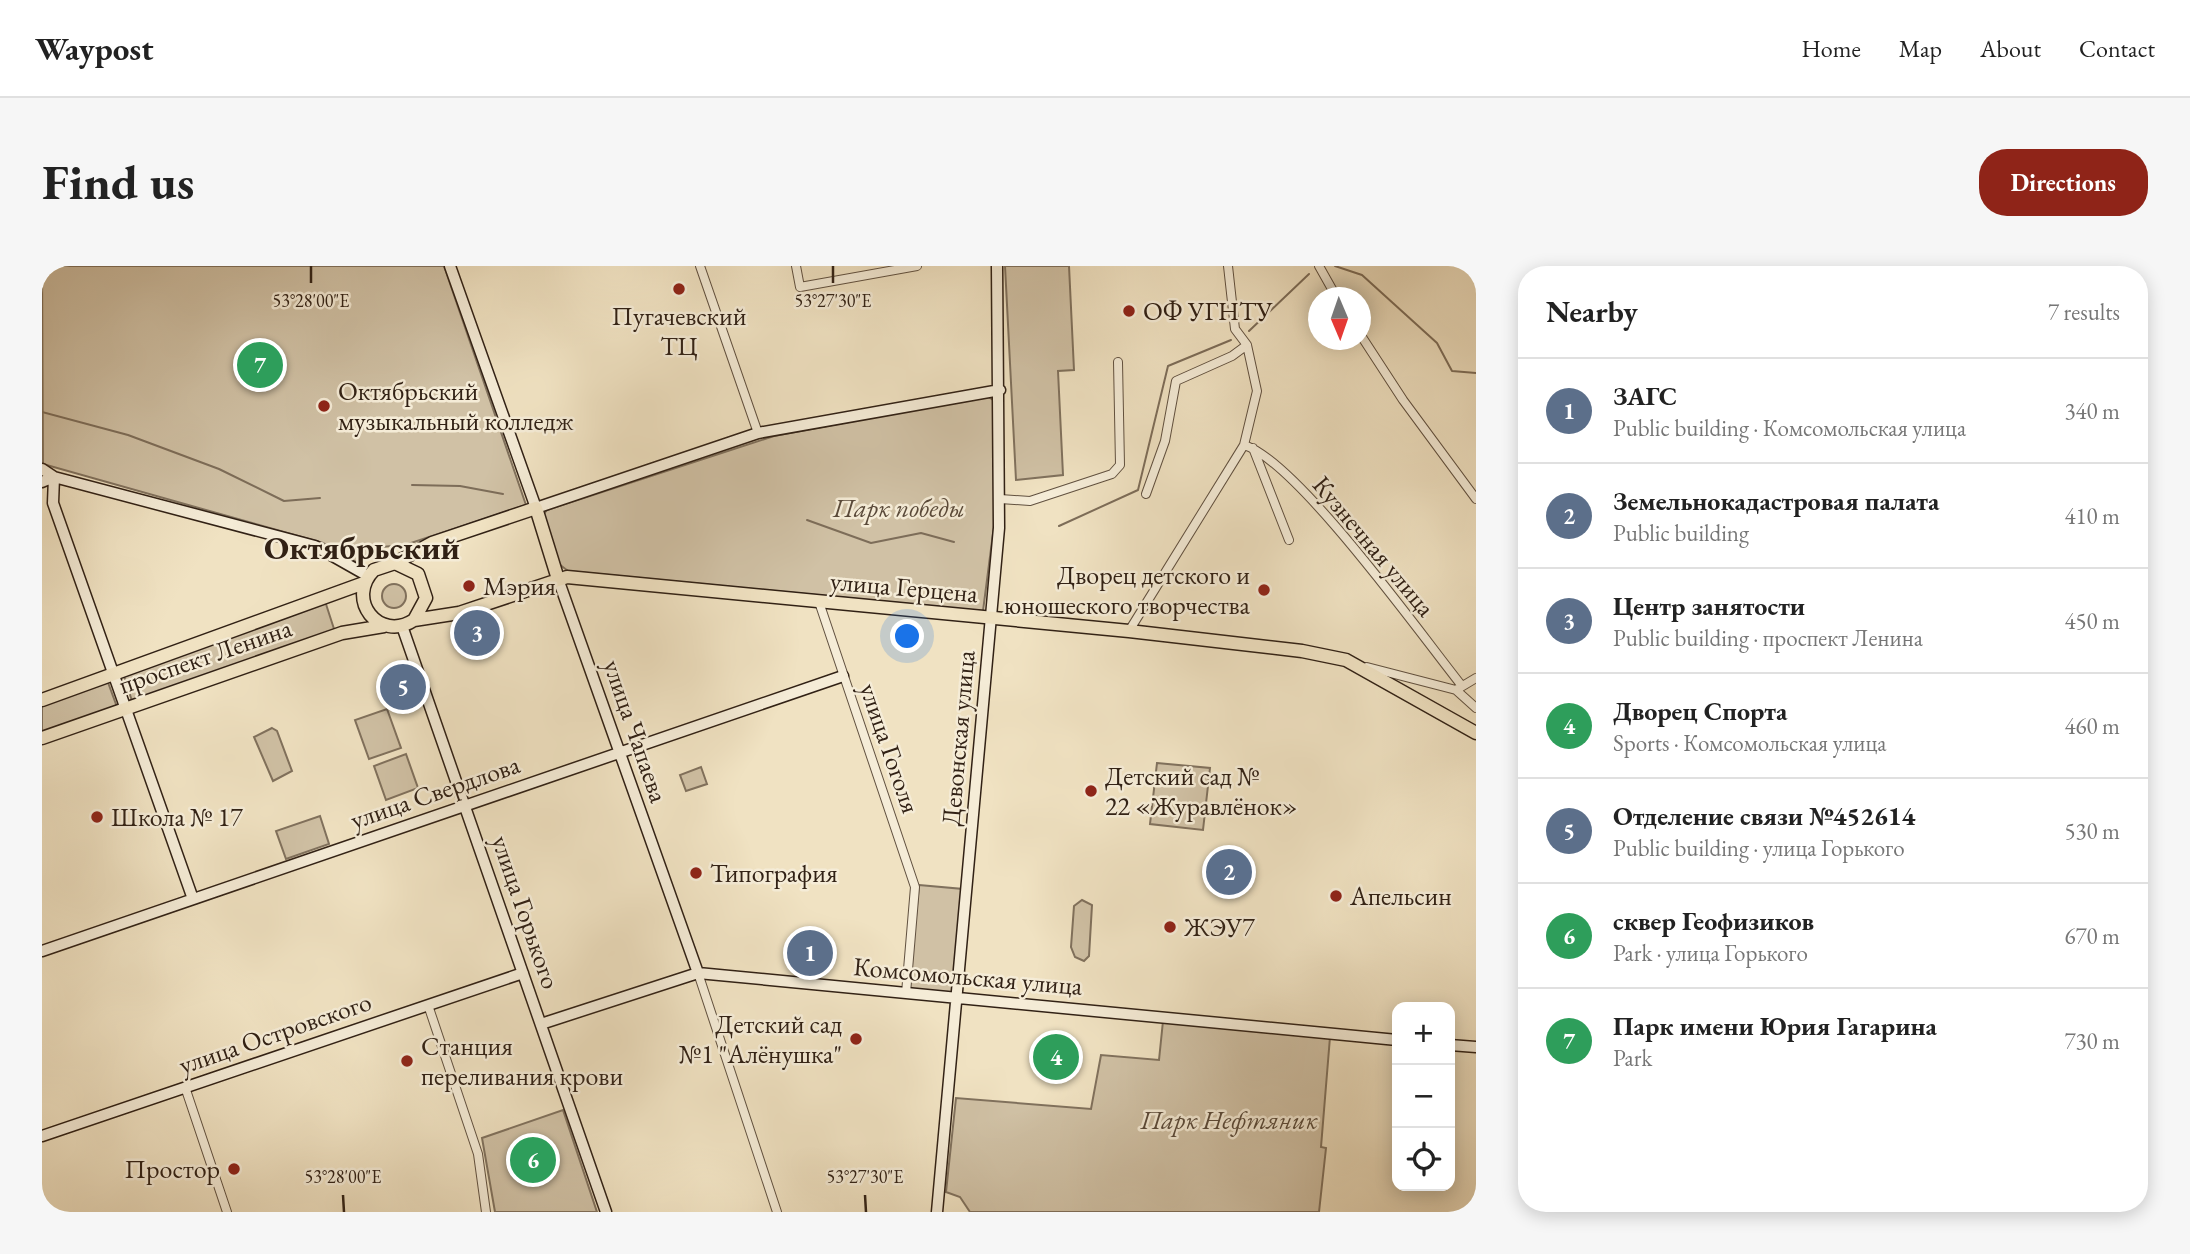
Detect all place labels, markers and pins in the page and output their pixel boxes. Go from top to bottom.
marker: Пугачевский ТЦ [671,281,687,297]
place label: ОФ УГНТУ [1143,294,1273,328]
place label: Пугачевский ТЦ [612,299,747,363]
marker: ОФ УГНТУ [1121,303,1137,319]
pin: 7 [237,339,283,391]
place label: Октябрьский музыкальный колледж [338,374,574,438]
marker: Октябрьский музыкальный колледж [316,398,332,414]
place label: Дворец детского и юношеского творчества [1004,558,1251,622]
place label: Мэрия [483,569,556,603]
marker: Мэрия [461,578,477,594]
marker: Дворец детского и юношеского творчества [1256,582,1272,598]
pin: 3 [454,607,500,659]
pin: 5 [380,661,426,713]
place label: Детский сад № 22 «Журавлёнок» [1105,759,1297,823]
marker: Детский сад № 22 «Журавлёнок» [1083,783,1099,799]
place label: Школа № 17 [111,800,243,834]
marker: Школа № 17 [89,809,105,825]
pin: 2 [1206,846,1252,898]
place label: Типография [710,856,838,890]
marker: Типография [688,865,704,881]
place label: Апельсин [1349,879,1452,913]
marker: Апельсин [1328,888,1344,904]
place label: ЖЭУ7 [1183,910,1255,944]
marker: ЖЭУ7 [1162,919,1178,935]
pin: 1 [787,927,833,979]
place label: Детский сад №1 "Алёнушка" [679,1007,842,1071]
place label: Станция переливания крови [421,1029,623,1093]
marker: Детский сад №1 "Алёнушка" [848,1031,864,1047]
pin: 4 [1033,1031,1079,1083]
marker: Станция переливания крови [399,1053,415,1069]
pin: 6 [510,1134,556,1186]
place label: Простор [125,1152,220,1186]
marker: Простор [226,1161,242,1177]

